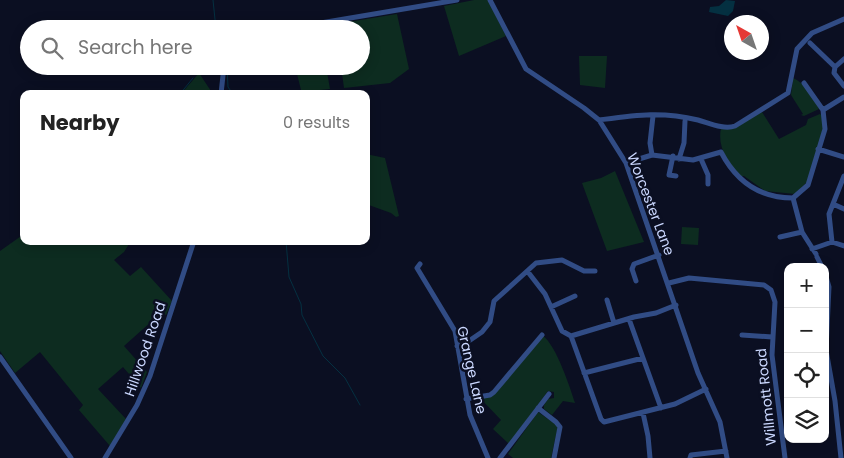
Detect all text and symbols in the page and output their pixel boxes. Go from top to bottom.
north arrow [724,15,769,60]
search box [20,20,370,75]
icon: search [38,34,66,62]
text: Search here [78,34,192,61]
text: Nearby [40,108,120,137]
text: 0 results [283,111,350,134]
street label: Worcester Lane [622,150,680,258]
map controls [784,263,829,443]
button: + [784,263,829,308]
street label: Hillwood Road [119,299,171,399]
button: − [784,308,829,353]
street label: Grange Lane [452,324,492,416]
street label: Willmott Road [751,347,781,447]
button: locate [784,353,829,398]
button: layers [784,398,829,443]

